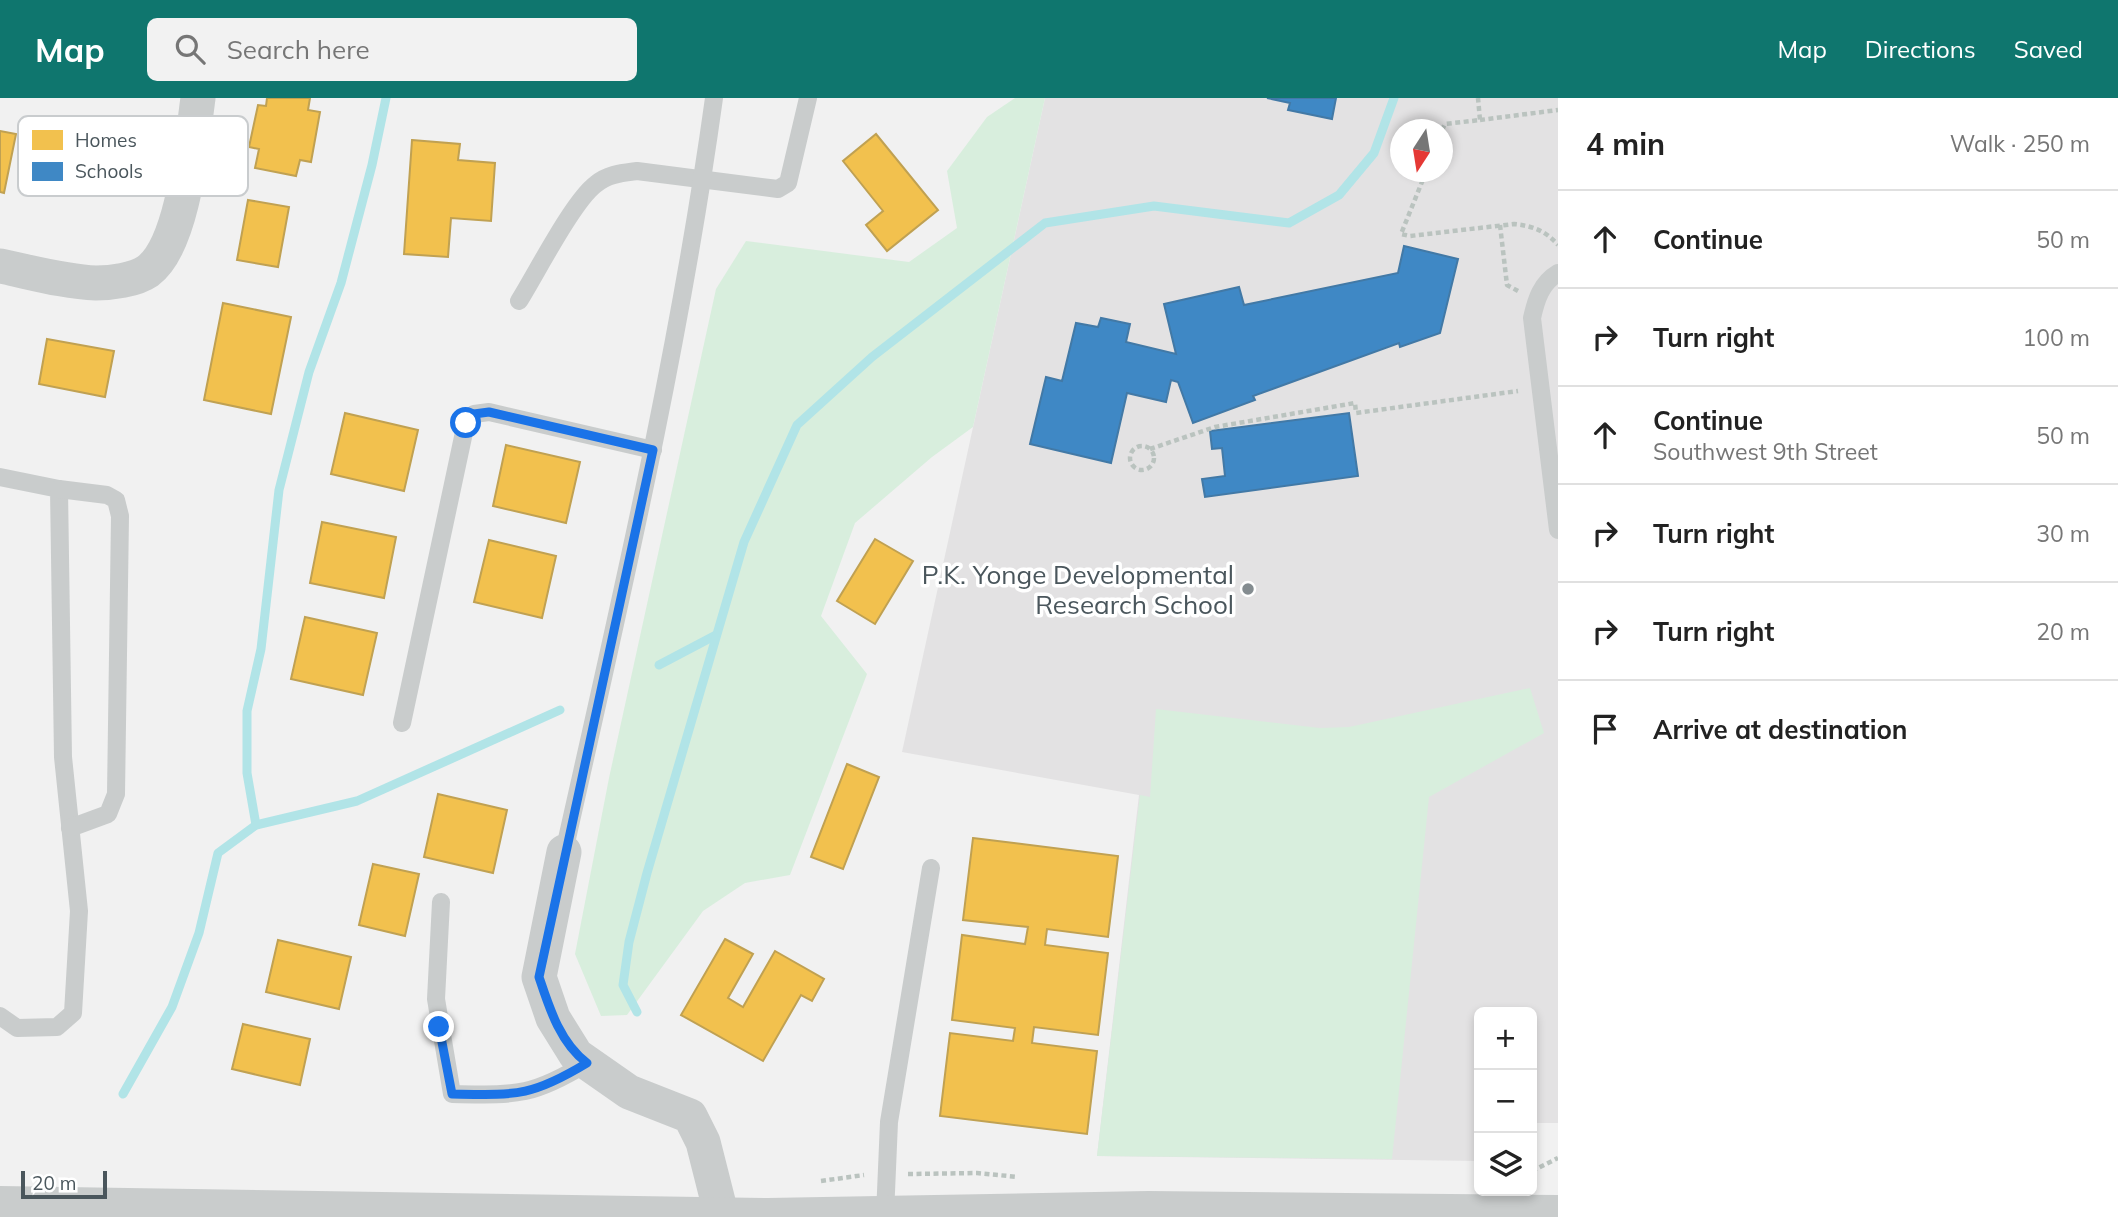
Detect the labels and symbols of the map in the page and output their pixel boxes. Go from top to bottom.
legend [18,116,248,196]
north arrow [1390,119,1453,182]
text: Homes [75,128,137,152]
text: Schools [75,159,143,183]
route start [450,407,481,438]
place label: P.K. Yonge Developmental Research School [922,558,1234,621]
marker: P.K. Yonge Developmental Research School [1240,581,1256,597]
route end [423,1011,454,1042]
scale bar [21,1168,107,1200]

